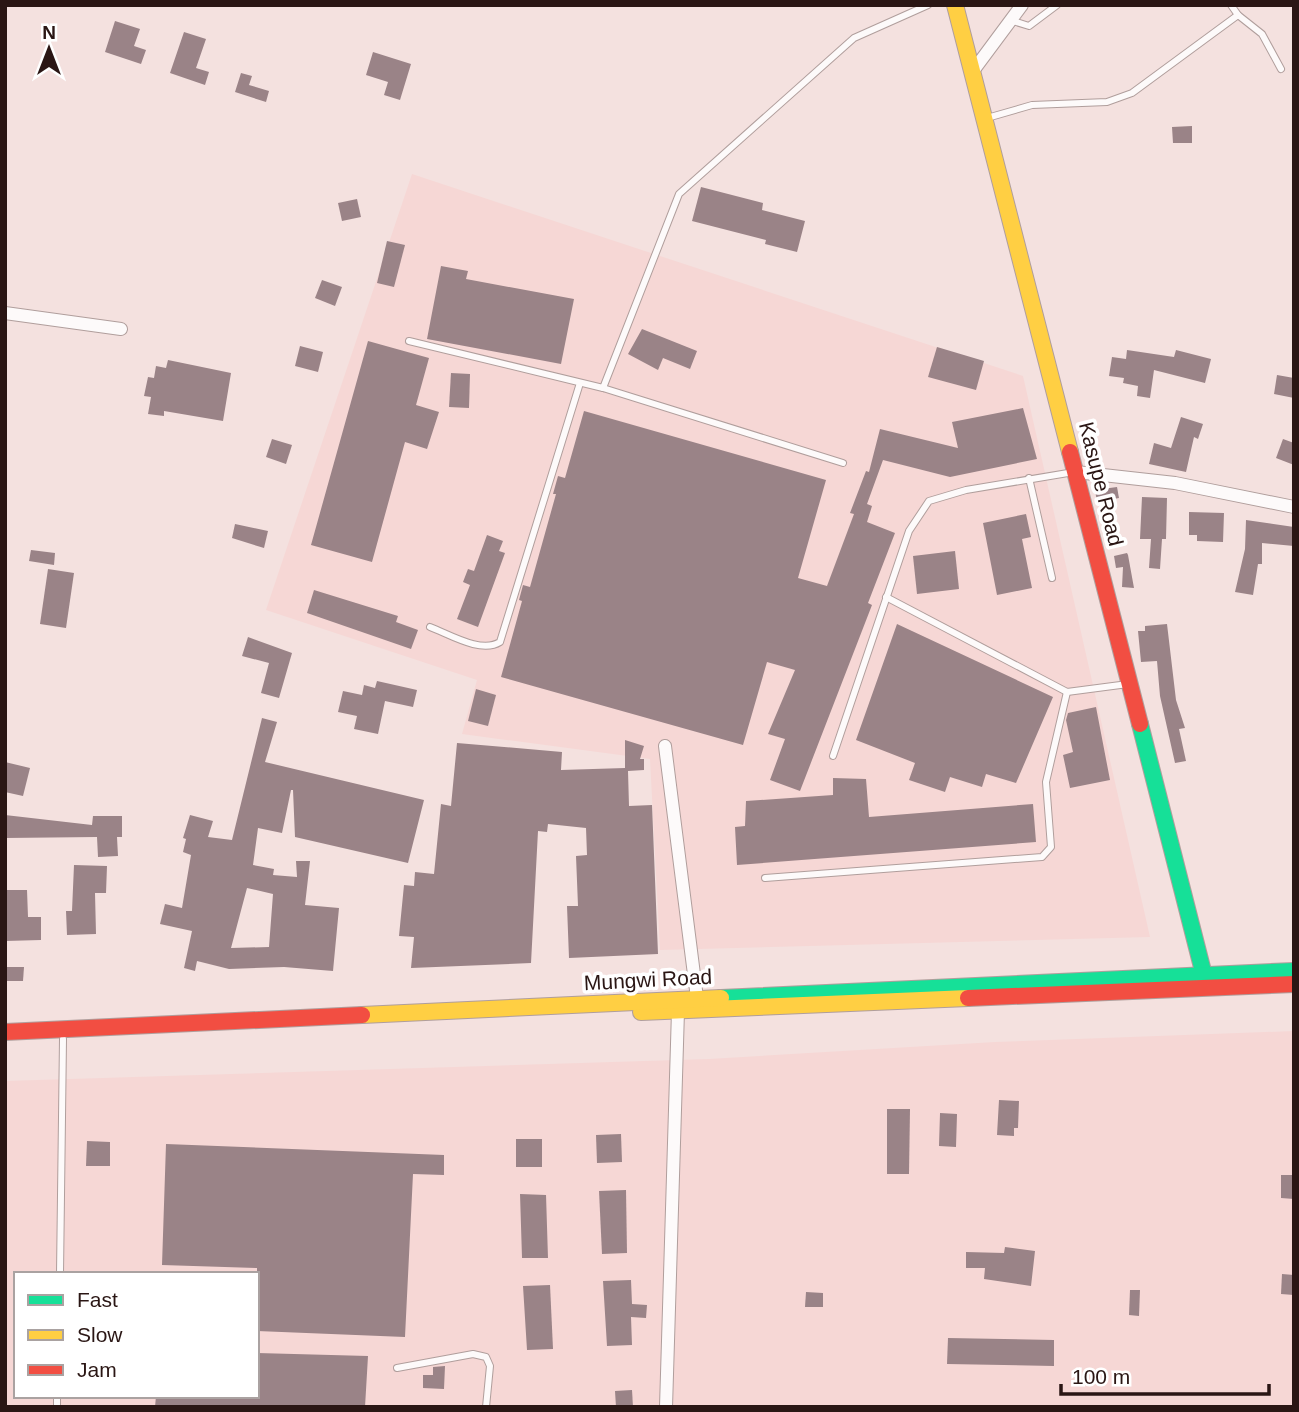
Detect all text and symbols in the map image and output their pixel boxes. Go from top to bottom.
north arrow [14,14,84,84]
text: N [42,22,56,43]
street label: Kasupe Road [1075,419,1128,548]
street label: Mungwi Road [583,965,713,994]
legend [14,1272,259,1398]
text: Fast [77,1288,118,1311]
text: Slow [77,1323,123,1346]
scale bar [1061,1352,1269,1396]
text: Jam [77,1358,117,1381]
text: 100 m [1072,1365,1130,1388]

